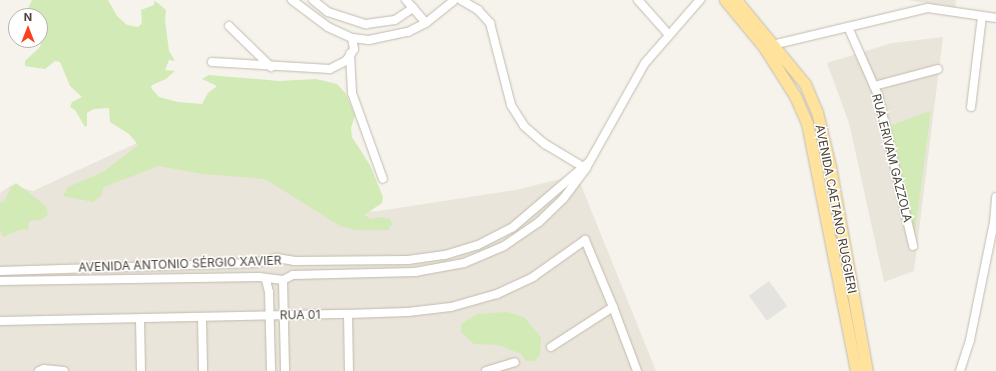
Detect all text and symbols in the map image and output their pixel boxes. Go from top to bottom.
north arrow [8,8,48,48]
text: N [24,10,32,24]
street label: RUA ERIVAM GAZZOLA [869,92,915,224]
street label: AVENIDA CAETANO RUGGIERI [813,123,859,295]
street label: AVENIDA ANTONIO SÉRGIO XAVIER [78,253,282,275]
street label: RUA 01 [280,307,320,323]

